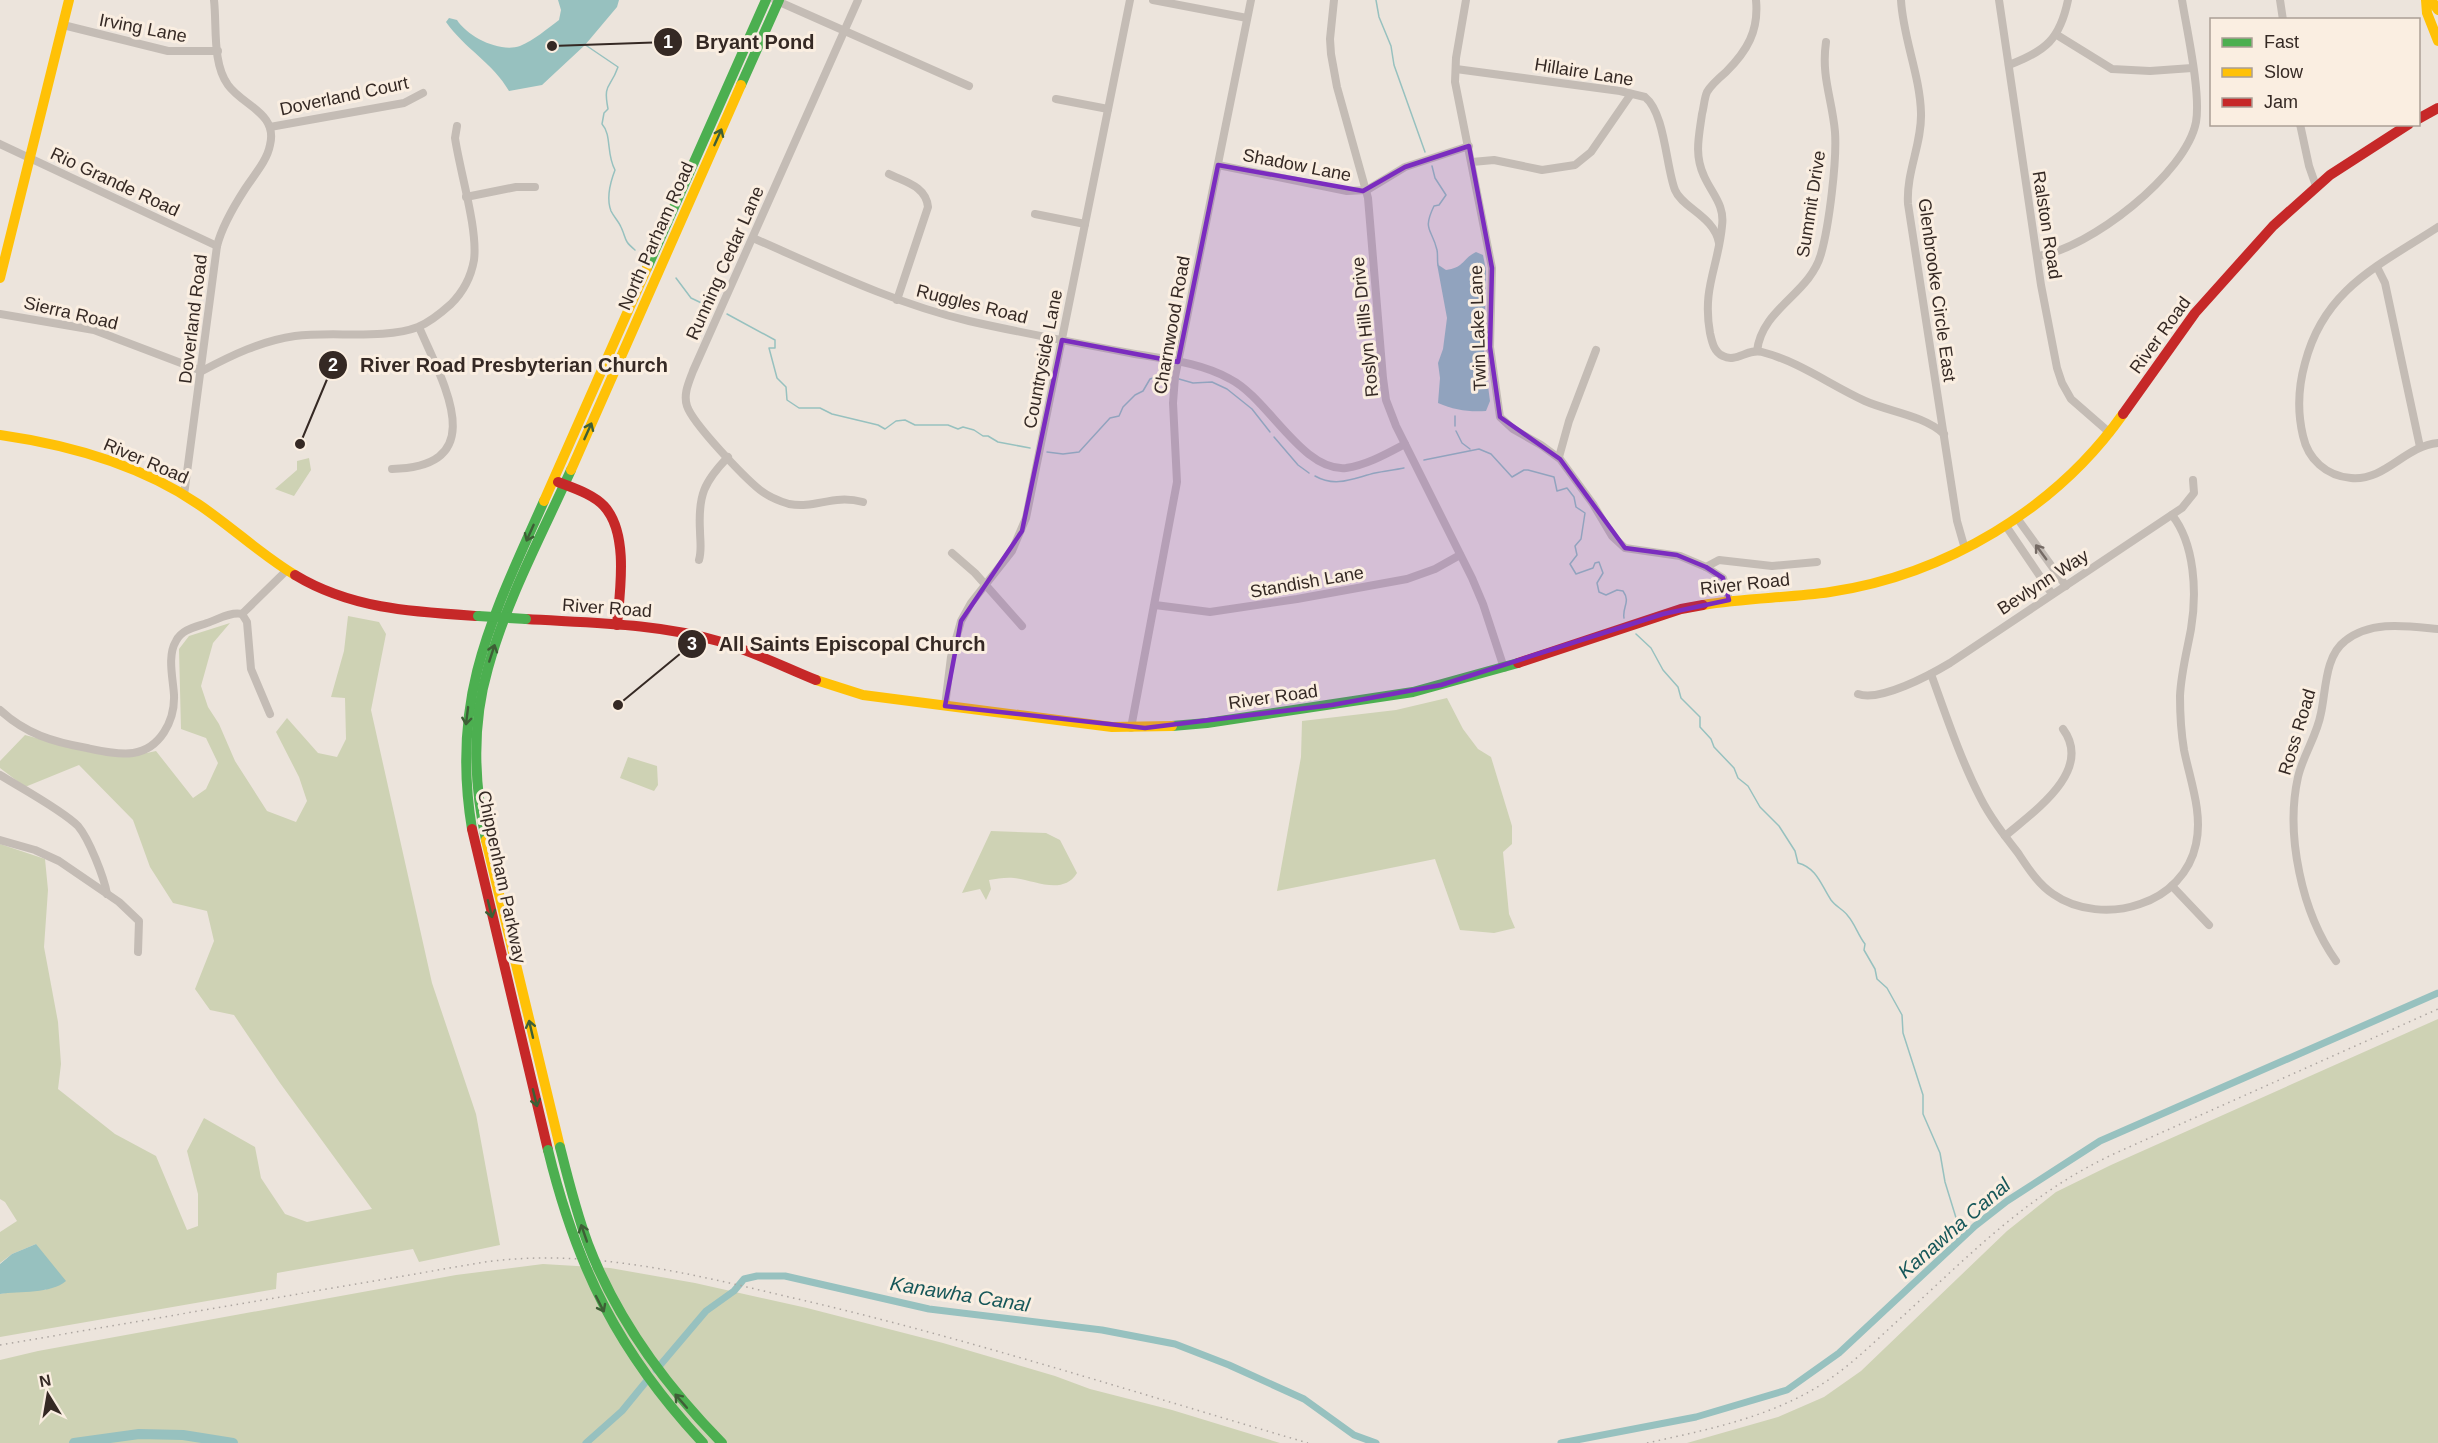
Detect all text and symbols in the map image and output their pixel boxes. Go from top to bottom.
street label: Irving Lane [97,10,189,46]
legend [2210,18,2420,126]
callout: Bryant Pond [653,23,826,61]
text: Bryant Pond [696,31,814,53]
text: 1 [663,32,673,52]
text: Fast [2264,32,2299,52]
street label: Hillaire Lane [1533,54,1635,90]
text: Slow [2264,62,2304,82]
street label: Doverland Court [278,73,410,119]
text: Jam [2264,92,2298,112]
one-way arrow [712,129,724,147]
street label: Rio Grande Road [47,143,183,221]
street label: Shadow Lane [1241,145,1353,185]
street label: Summit Drive [1793,149,1829,259]
street label: North Parham Road [614,159,698,313]
street label: Ralston Road [2029,170,2065,280]
street label: Running Cedar Lane [682,183,768,343]
street label: Glenbrooke Circle East [1914,197,1960,383]
street label: Doverland Road [175,253,211,385]
street label: Charnwood Road [1150,254,1194,396]
street label: Roslyn Hills Drive [1348,256,1382,398]
street label: Twin Lake Lane [1466,265,1490,391]
street label: Ruggles Road [914,280,1030,328]
street label: Countryside Lane [1020,288,1066,430]
street label: Sierra Road [22,292,120,334]
street label: River Road [2125,293,2195,377]
callout: River Road Presbyterian Church [318,346,680,384]
text: River Road Presbyterian Church [360,354,668,376]
text: 2 [328,355,338,375]
one-way arrow [583,422,594,441]
street label: River Road [101,434,191,488]
one-way arrow [524,523,535,542]
one-way arrow [2035,544,2048,560]
street label: Bevlynn Way [1994,545,2092,619]
street label: Standish Lane [1249,562,1365,602]
street label: River Road [1699,569,1791,599]
street label: River Road [561,595,653,621]
callout: All Saints Episcopal Church [677,625,997,663]
text: All Saints Episcopal Church [719,633,985,655]
text: 3 [687,634,697,654]
one-way arrow [488,644,499,663]
street label: River Road [1227,681,1319,713]
street label: Ross Road [2274,686,2320,778]
one-way arrow [461,706,472,726]
street label: Chippenham Parkway [474,789,530,965]
one-way arrow [484,899,496,918]
one-way arrow [524,1020,536,1039]
one-way arrow [530,1088,542,1107]
water label: Kanawha Canal [1893,1173,2015,1283]
one-way arrow [577,1224,588,1243]
water label: Kanawha Canal [889,1272,1032,1316]
one-way arrow [595,1295,607,1313]
north arrow [18,1365,78,1425]
text: N [38,1371,53,1390]
one-way arrow [674,1394,688,1409]

